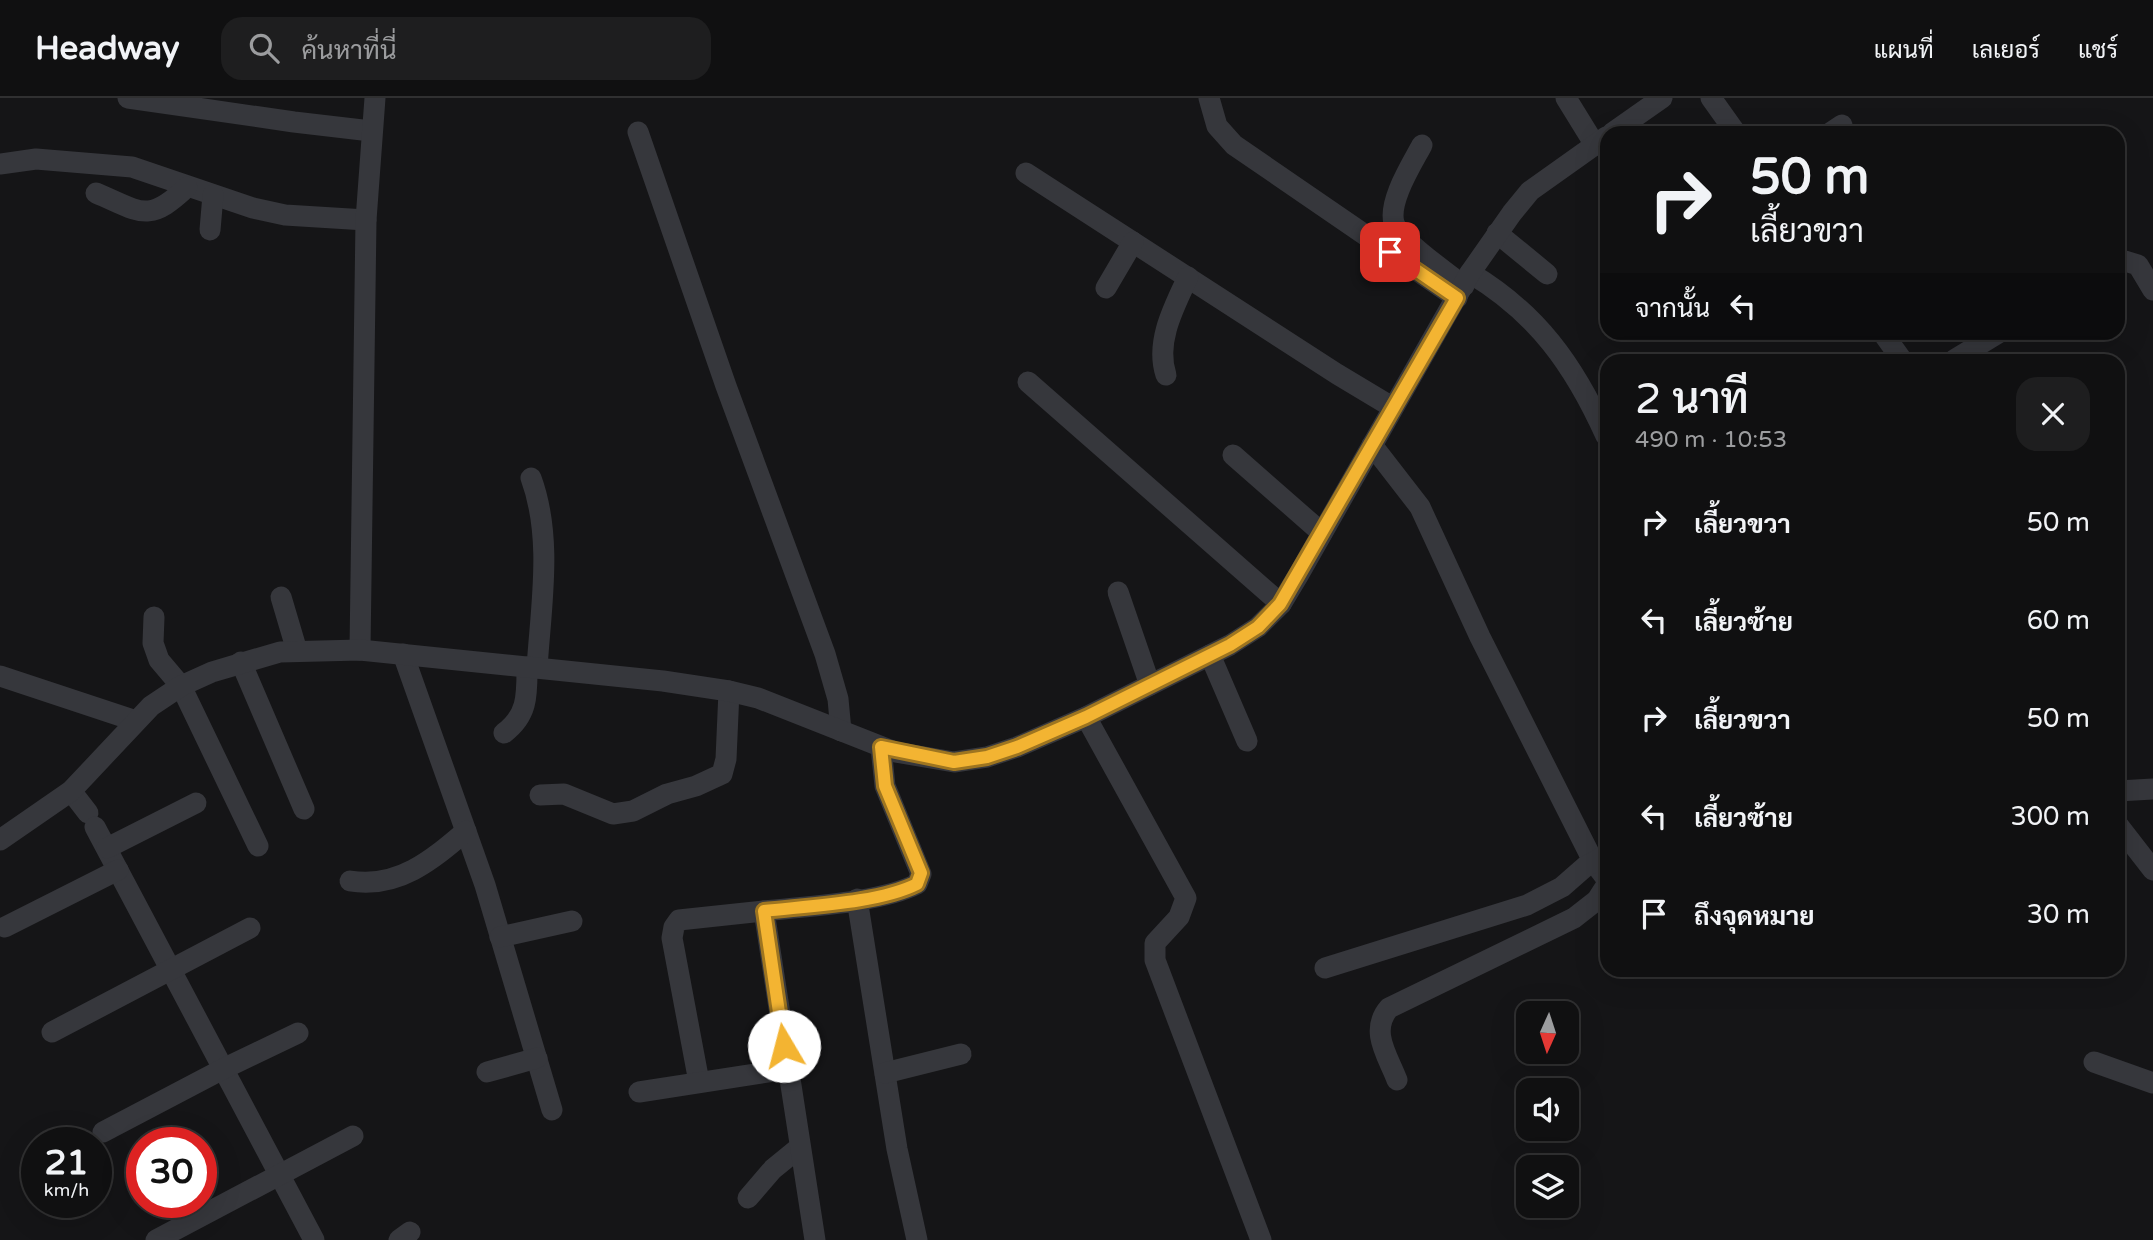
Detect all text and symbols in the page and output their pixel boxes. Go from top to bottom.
search box [221,17,711,80]
text: Headway [35,29,179,68]
icon: search [245,29,283,67]
text: ค้นหาที่นี่ [301,35,396,66]
text: แผนที่ [1874,36,1934,65]
text: เลเยอร์ [1972,36,2040,65]
text: แชร์ [2078,36,2118,65]
text: 50 m [1750,148,1869,207]
icon: right [1635,154,1726,245]
text: เลี้ยวขวา [1750,213,1864,251]
pin [1360,222,1420,282]
icon: arrive [1371,233,1409,271]
icon: left [1724,287,1762,325]
text: จากนั้น [1635,293,1710,324]
text: 2 นาที [1635,374,1749,425]
button: close [2016,377,2090,451]
text: 490 m · 10:53 [1635,426,1787,454]
icon: right [1635,503,1673,541]
text: 50 m [2027,507,2090,538]
text: เลี้ยวขวา [1694,509,1791,540]
icon: left [1635,601,1673,639]
text: 60 m [2027,605,2090,636]
text: เลี้ยวซ้าย [1694,607,1793,638]
icon: right [1635,699,1673,737]
text: 50 m [2027,703,2090,734]
text: เลี้ยวขวา [1694,705,1791,736]
icon: left [1635,797,1673,835]
text: 300 m [2010,801,2090,832]
text: เลี้ยวซ้าย [1694,803,1793,834]
icon: arrive [1635,895,1673,933]
text: 30 m [2027,899,2090,930]
text: ถึงจุดหมาย [1694,901,1815,932]
north arrow [1516,1001,1578,1064]
map controls [1516,1001,1579,1218]
position arrow [747,1009,821,1083]
button: sound [1516,1078,1579,1141]
speed limit sign: 30 [126,1127,217,1218]
text: 21 [45,1142,88,1184]
button: layers [1516,1155,1579,1218]
text: km/h [44,1179,89,1201]

